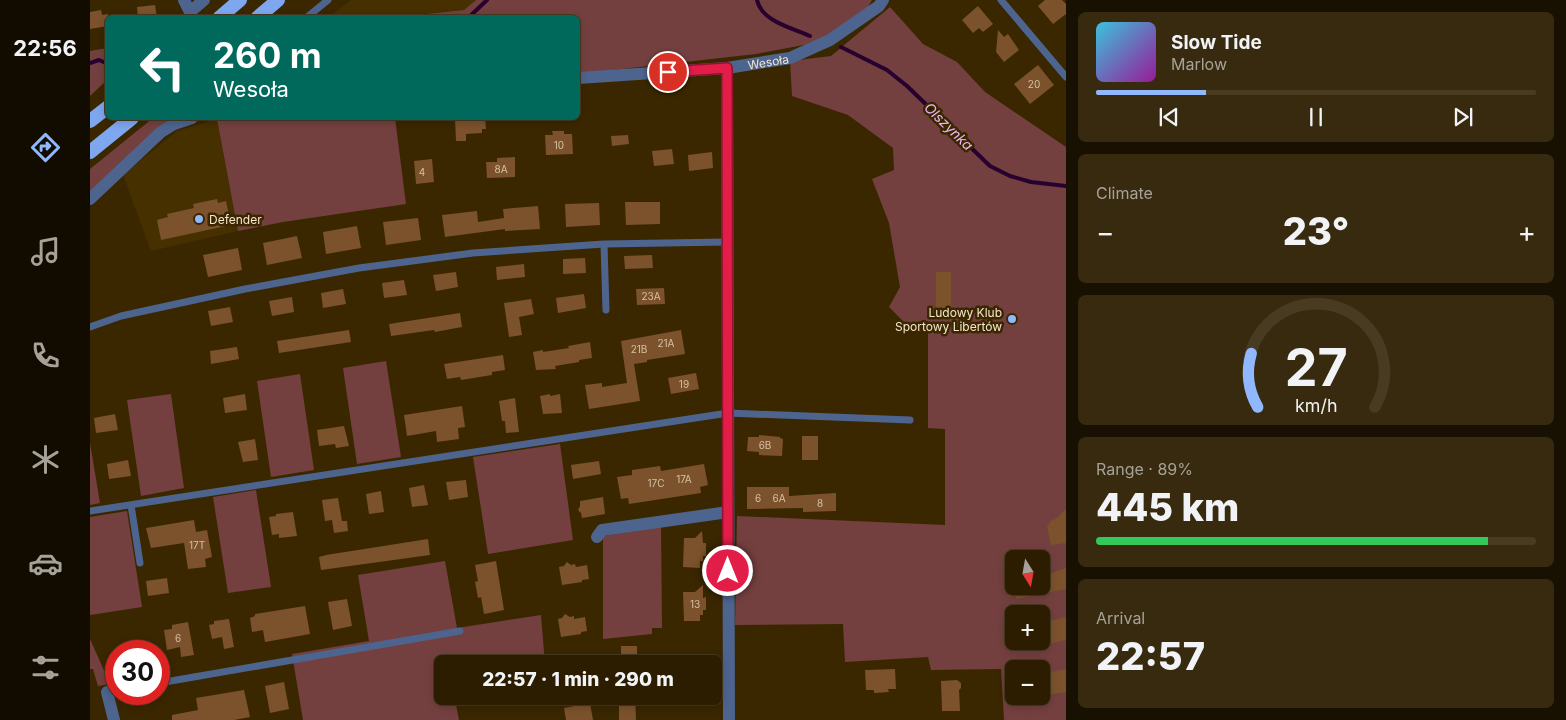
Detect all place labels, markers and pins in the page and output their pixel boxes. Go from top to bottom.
pin [647,51,689,93]
place label: Defender [209,212,262,227]
marker: Defender [193,213,205,225]
place label: Ludowy Klub Sportowy Libertów [895,305,1002,334]
marker: Ludowy Klub Sportowy Libertów [1006,313,1018,325]

